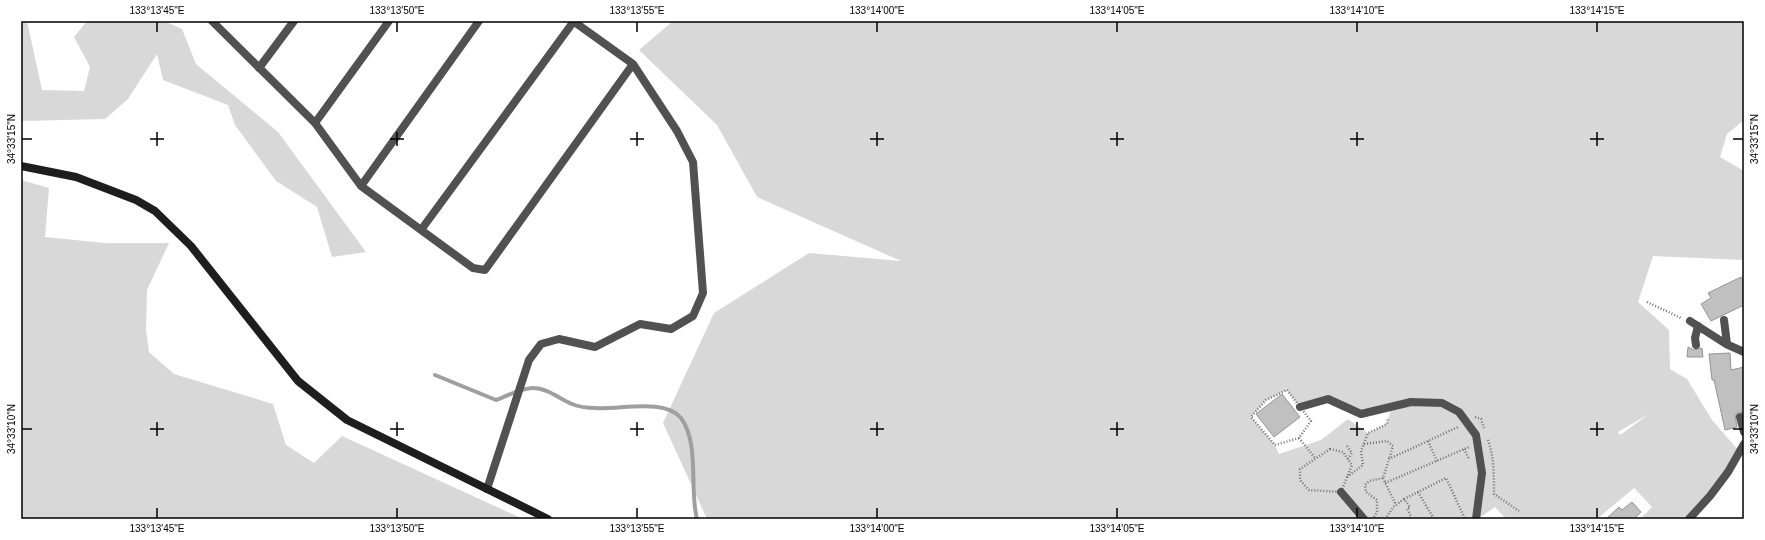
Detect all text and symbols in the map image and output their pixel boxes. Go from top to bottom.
text: 133°13'45"E [129,5,185,16]
text: 133°13'50"E [369,5,425,16]
text: 133°13'55"E [609,5,665,16]
text: 133°14'00"E [849,5,905,16]
text: 133°14'05"E [1089,5,1145,16]
text: 133°14'10"E [1329,5,1385,16]
text: 133°14'15"E [1569,5,1625,16]
text: 34°33'15"N [6,114,17,164]
text: 34°33'15"N [1749,114,1760,164]
text: 34°33'10"N [6,404,17,454]
text: 34°33'10"N [1749,404,1760,454]
text: 133°13'45"E [129,523,185,534]
text: 133°13'50"E [369,523,425,534]
text: 133°13'55"E [609,523,665,534]
text: 133°14'00"E [849,523,905,534]
text: 133°14'05"E [1089,523,1145,534]
text: 133°14'10"E [1329,523,1385,534]
text: 133°14'15"E [1569,523,1625,534]

